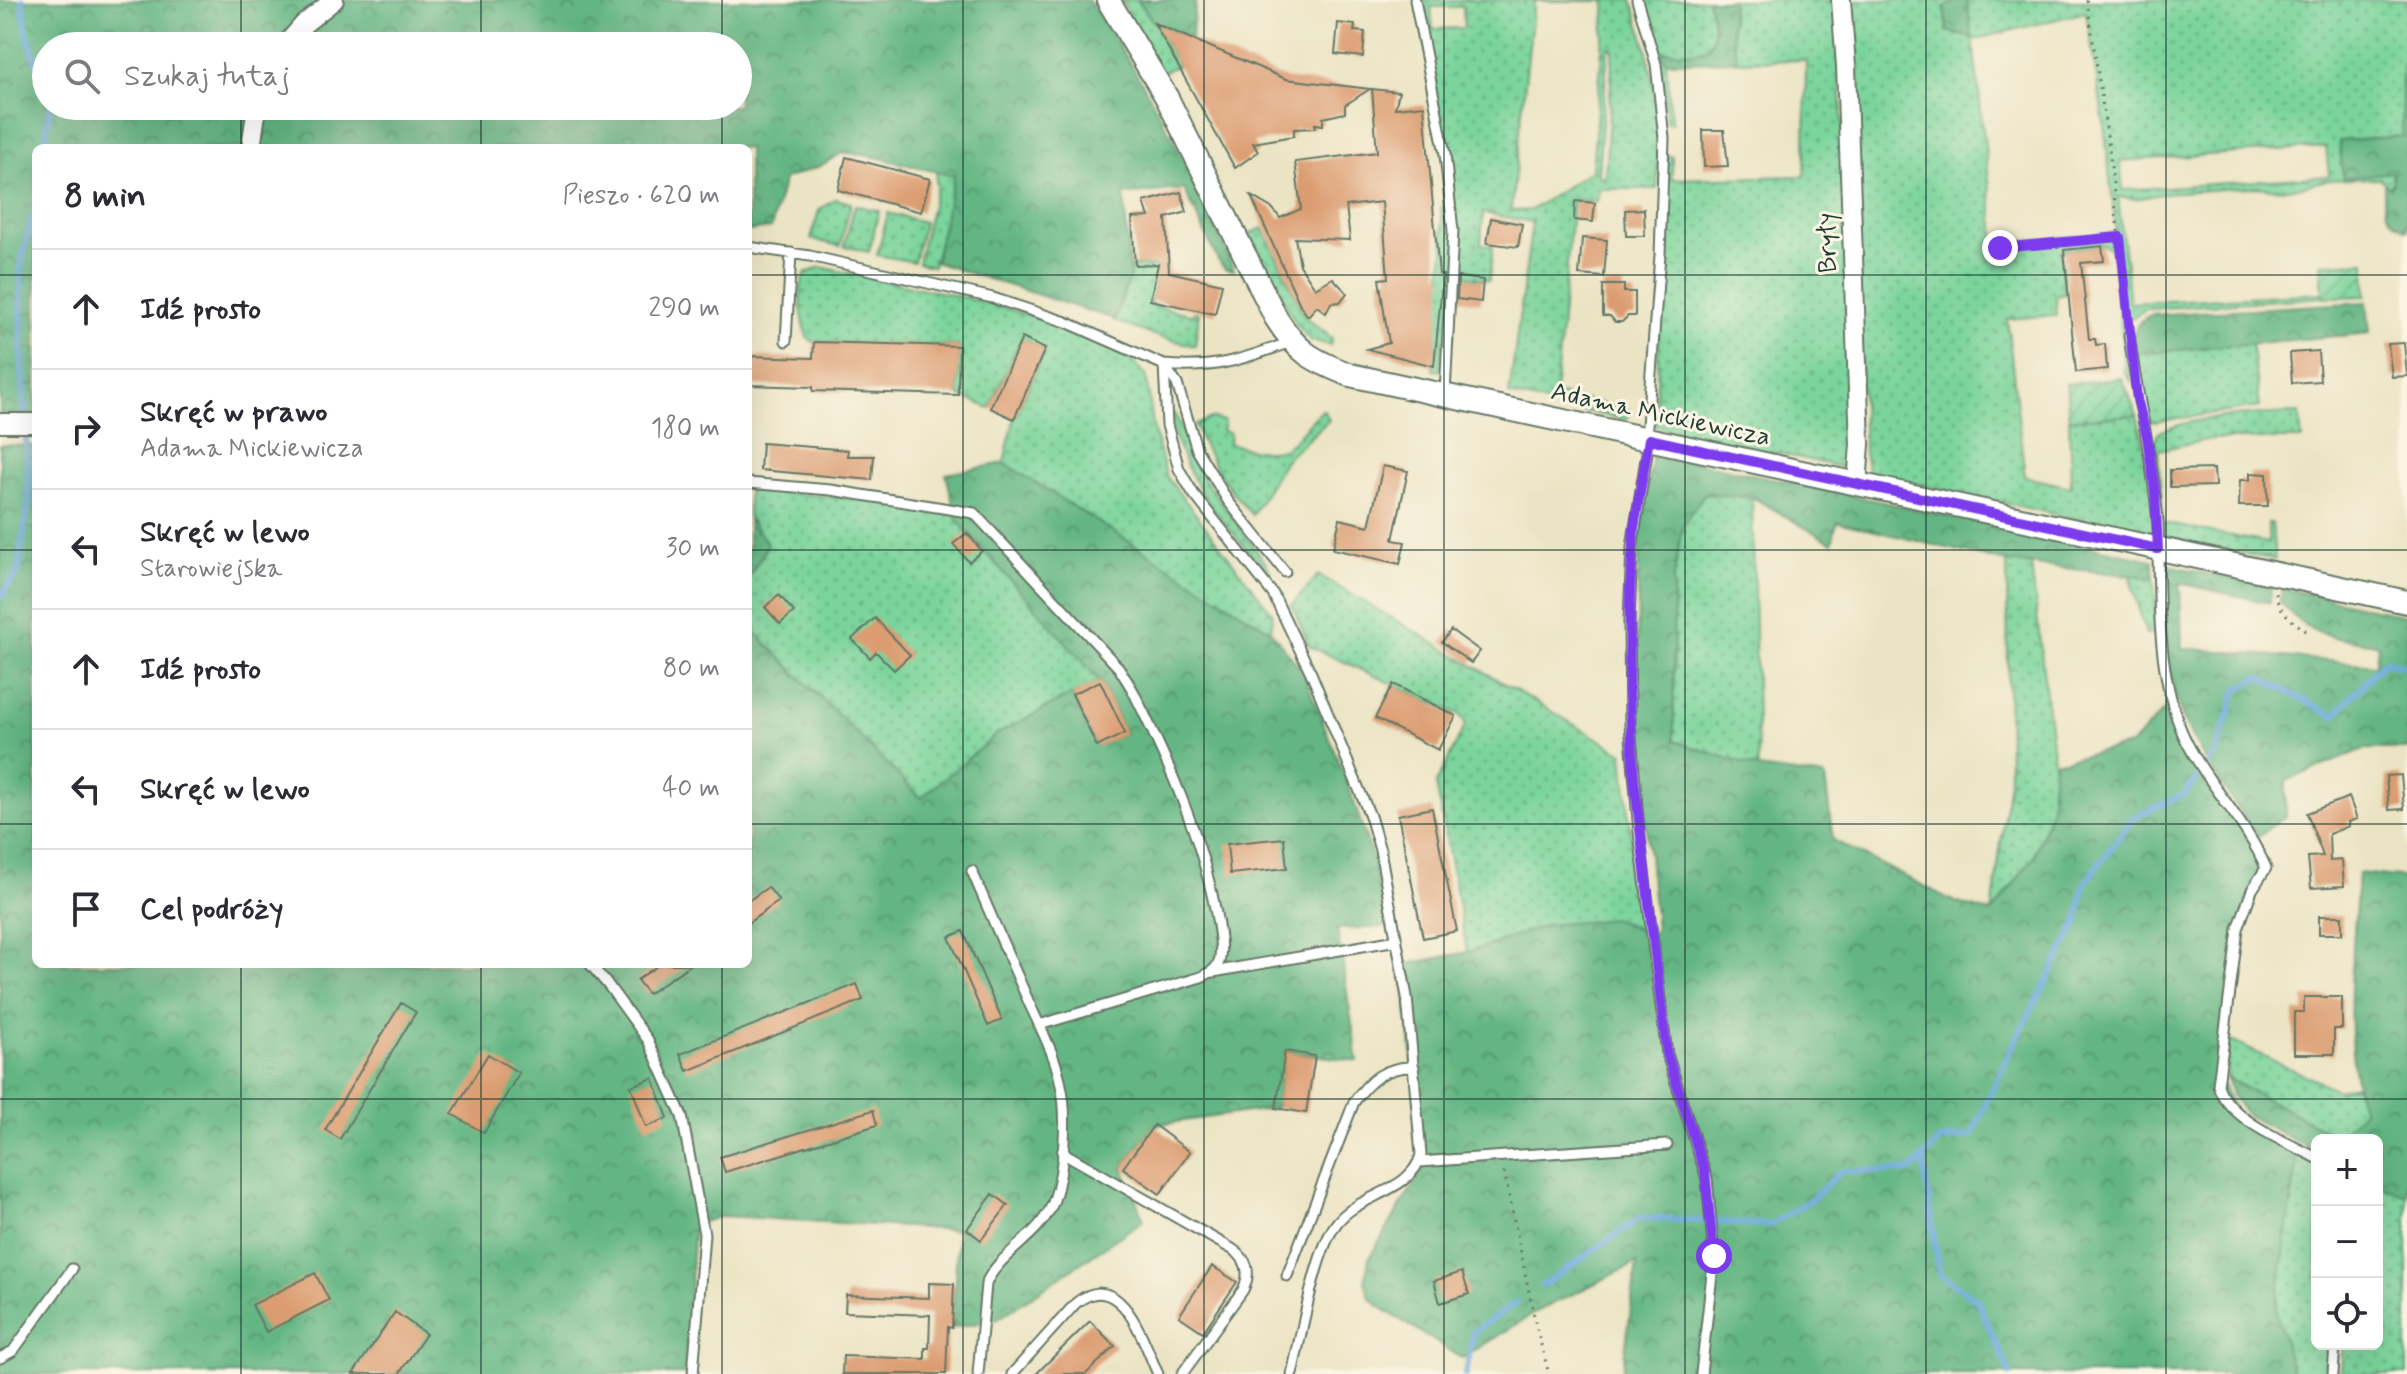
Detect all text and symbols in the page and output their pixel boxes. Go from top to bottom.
search box [32,32,752,120]
icon: search [60,54,104,98]
text: Szukaj tutaj [124,57,290,96]
text: 8 min [64,174,146,219]
text: Pieszo · 620 m [563,179,720,213]
street label: Bryły [1810,212,1846,274]
route end [1982,230,2018,266]
icon: ahead [64,287,108,331]
text: Idź prosto [140,290,261,329]
text: 290 m [648,292,720,326]
street label: Adama Mickiewicza [1548,375,1773,455]
text: Skręć w prawo [140,393,327,432]
icon: right [64,407,108,451]
text: 180 m [651,412,720,446]
text: Adama Mickiewicza [140,432,363,466]
text: Skręć w lewo [140,513,310,552]
icon: left [64,527,108,571]
text: 30 m [666,532,720,566]
text: Starowiejska [140,552,282,586]
icon: ahead [64,647,108,691]
text: Idź prosto [140,650,261,689]
text: 80 m [663,652,720,686]
icon: left [64,767,108,811]
text: Skręć w lewo [140,770,310,809]
text: 40 m [662,772,720,806]
icon: arrive [64,887,108,931]
text: Cel podróży [140,890,284,929]
map controls [2311,1134,2383,1350]
button: + [2311,1134,2383,1206]
button: − [2311,1206,2383,1278]
route start [1696,1238,1732,1274]
button: locate [2311,1278,2383,1350]

